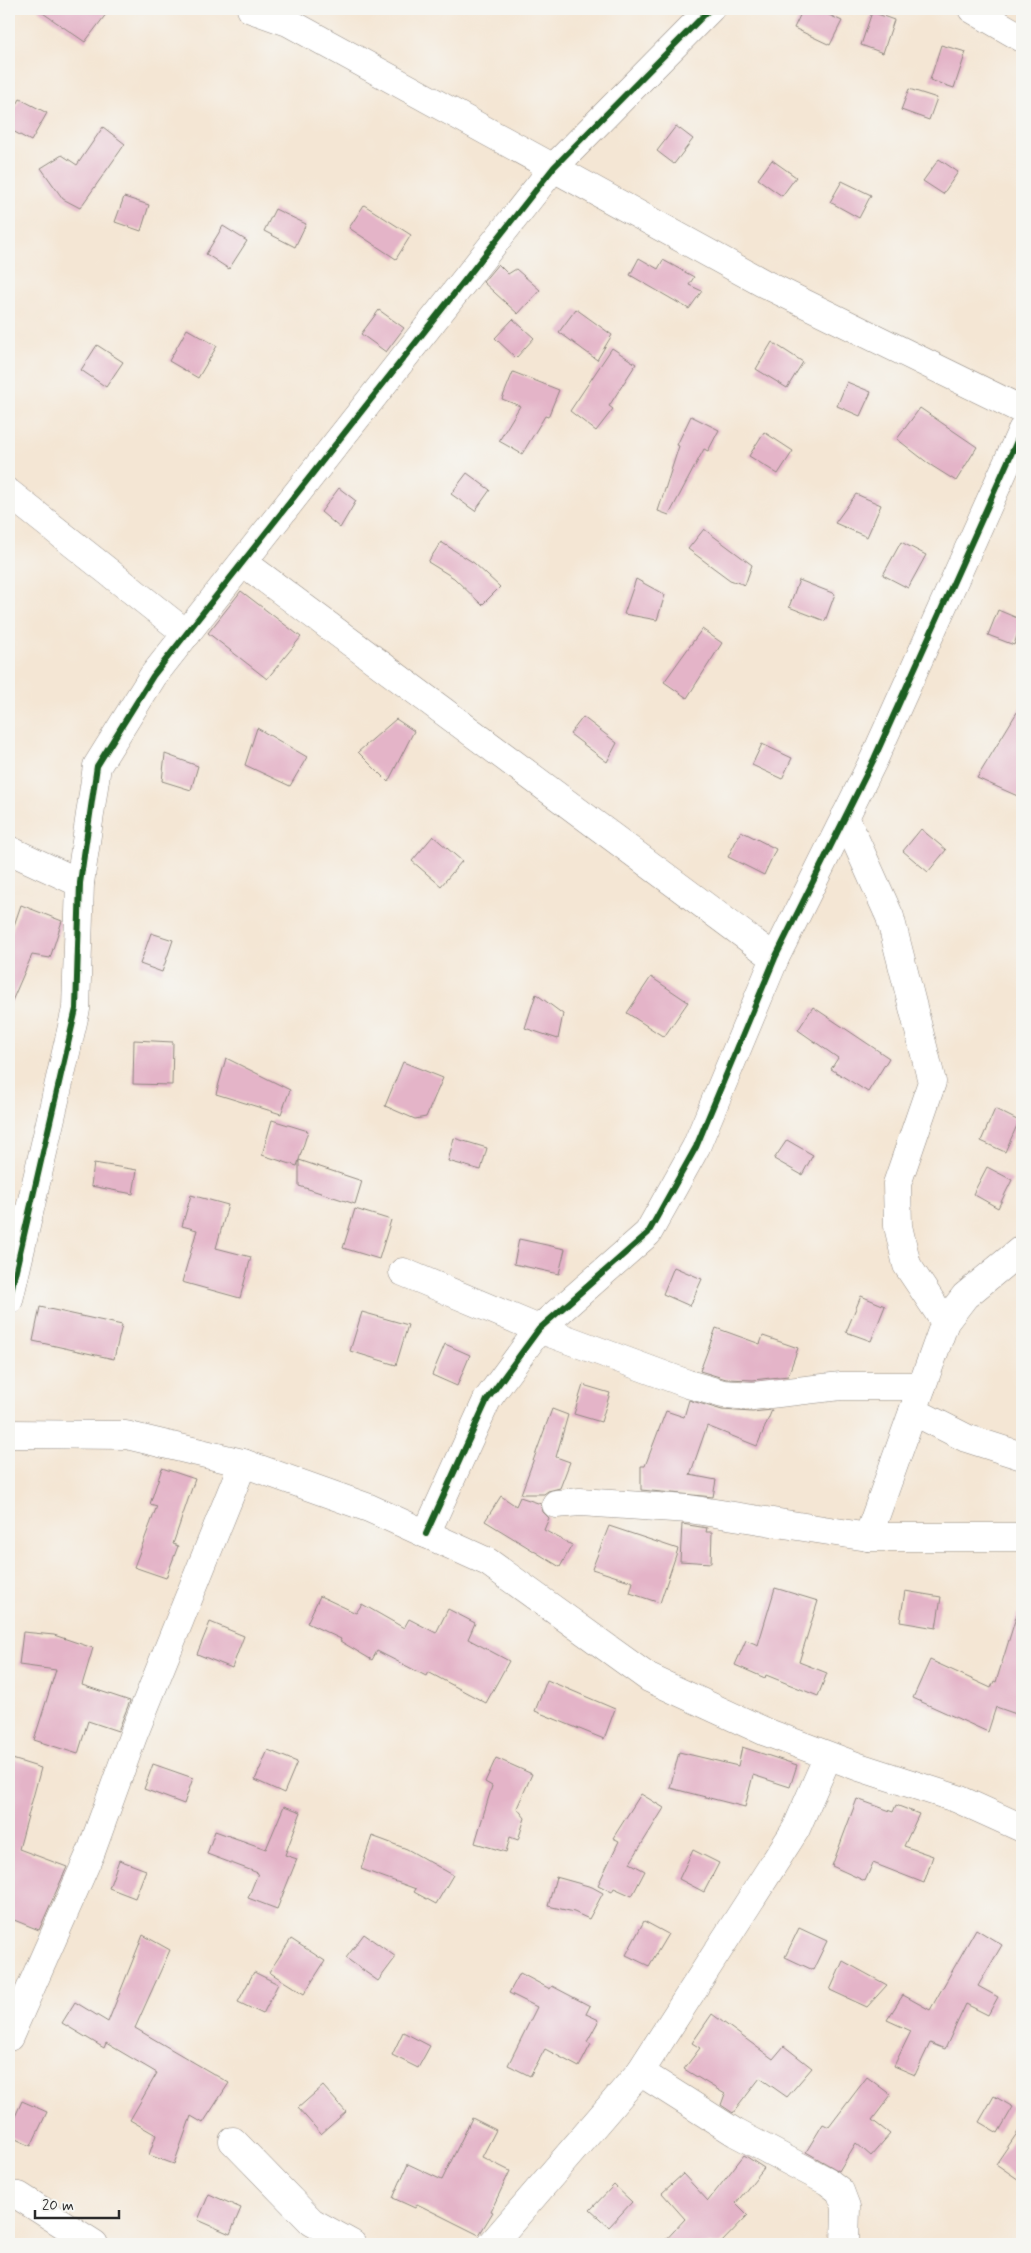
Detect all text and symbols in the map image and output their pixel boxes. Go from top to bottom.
scale bar [35,2188,119,2220]
text: 20 m [42,2196,74,2216]

